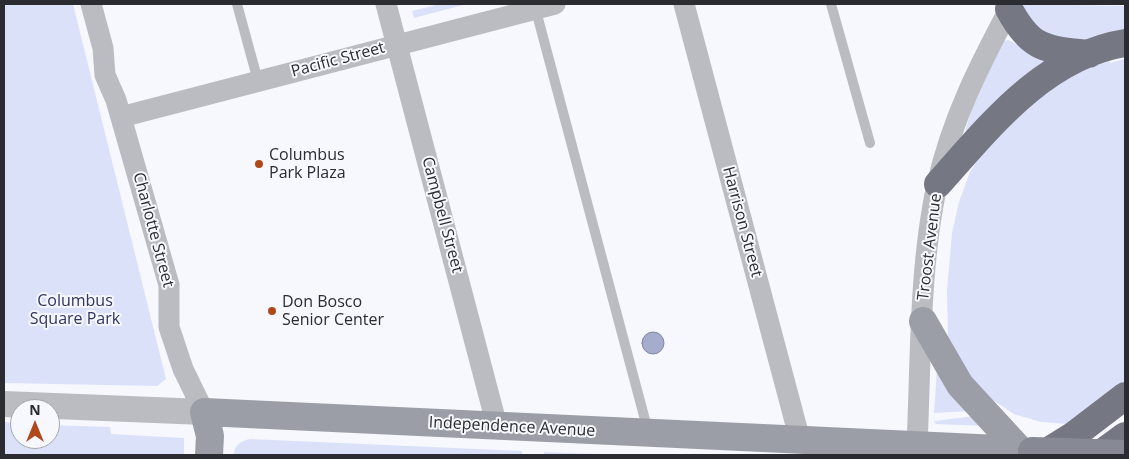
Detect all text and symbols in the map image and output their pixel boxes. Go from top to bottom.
street label: Pacific Street [289,38,387,82]
place label: Columbus Park Plaza [269,145,346,183]
street label: Campbell Street [417,155,467,275]
marker: Columbus Park Plaza [253,158,265,170]
street label: Harrison Street [718,165,766,279]
street label: Charlotte Street [128,170,178,290]
street label: Troost Avenue [914,192,946,302]
park label: Columbus Square Park [30,291,120,329]
place label: Don Bosco Senior Center [282,292,384,330]
marker: Don Bosco Senior Center [266,305,278,317]
north arrow [10,399,60,449]
text: N [29,400,41,419]
street label: Independence Avenue [428,413,596,441]

